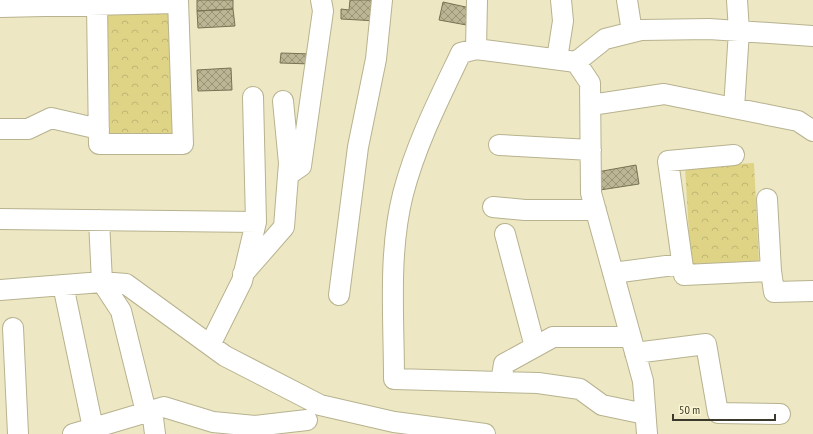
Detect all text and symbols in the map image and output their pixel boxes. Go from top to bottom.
scale bar [673,396,775,422]
text: 50 m [679,402,700,417]

